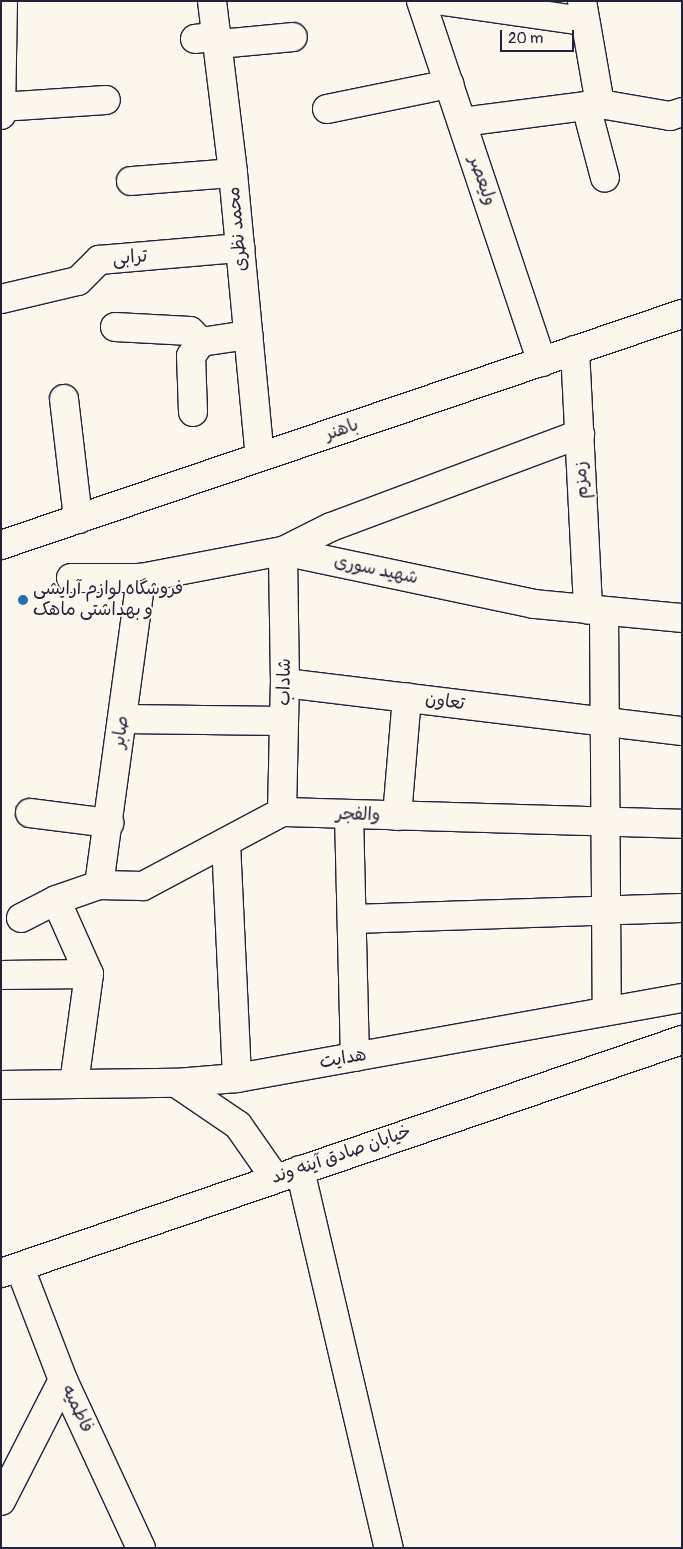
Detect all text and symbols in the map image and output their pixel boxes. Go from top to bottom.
scale bar [503,20,577,52]
text: 20 m [508,29,543,48]
street label: ولیعصر [464,153,500,209]
street label: محمد نظری [224,186,252,272]
street label: ترابی [112,246,148,270]
street label: باهنر [323,414,361,446]
street label: زمزم [570,461,594,499]
street label: شهید سوری [332,551,420,589]
place label: فروشگاه لوازم آرایشی و بهداشتی ماهک [33,579,183,622]
marker: فروشگاه لوازم آرایشی و بهداشتی ماهک [17,594,29,606]
street label: شاداب [274,658,296,706]
street label: تعاون [424,689,466,715]
street label: صابر [108,714,134,750]
street label: والفجر [335,803,381,827]
street label: هدایت [318,1044,368,1074]
street label: خیابان صادق آینه وند [268,1121,414,1189]
street label: فاطمیه [57,1382,97,1436]

